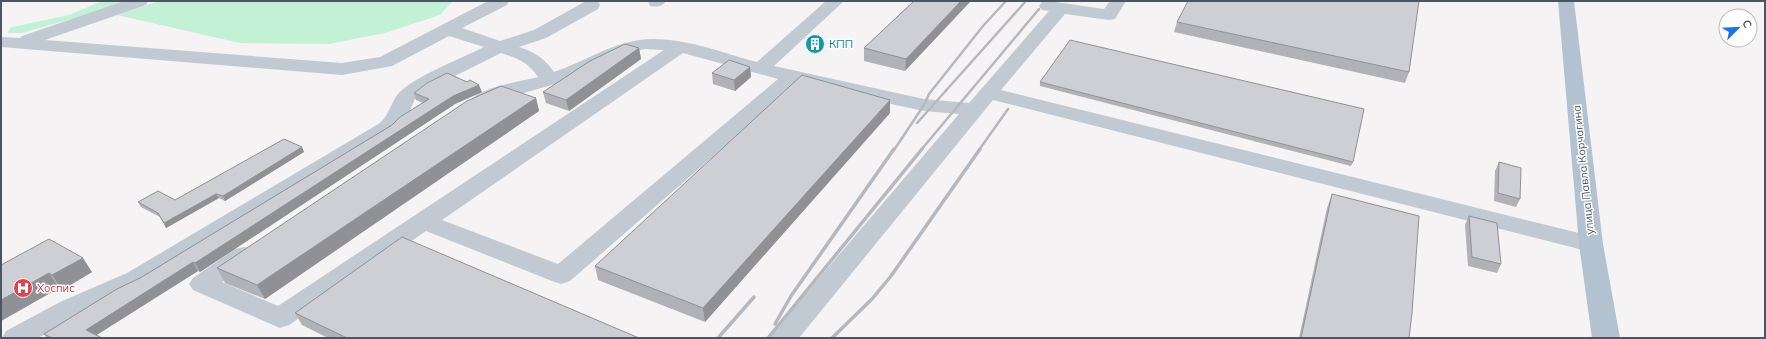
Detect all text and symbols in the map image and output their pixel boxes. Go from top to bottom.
north arrow [1718,8,1758,48]
text: С [1739,18,1755,31]
building icon: КПП [804,33,826,55]
place label: КПП [829,37,853,51]
street label: улица Павла Корчагина [1569,105,1597,235]
hospital icon: Хоспис [12,277,34,299]
place label: Хоспис [37,281,75,295]

